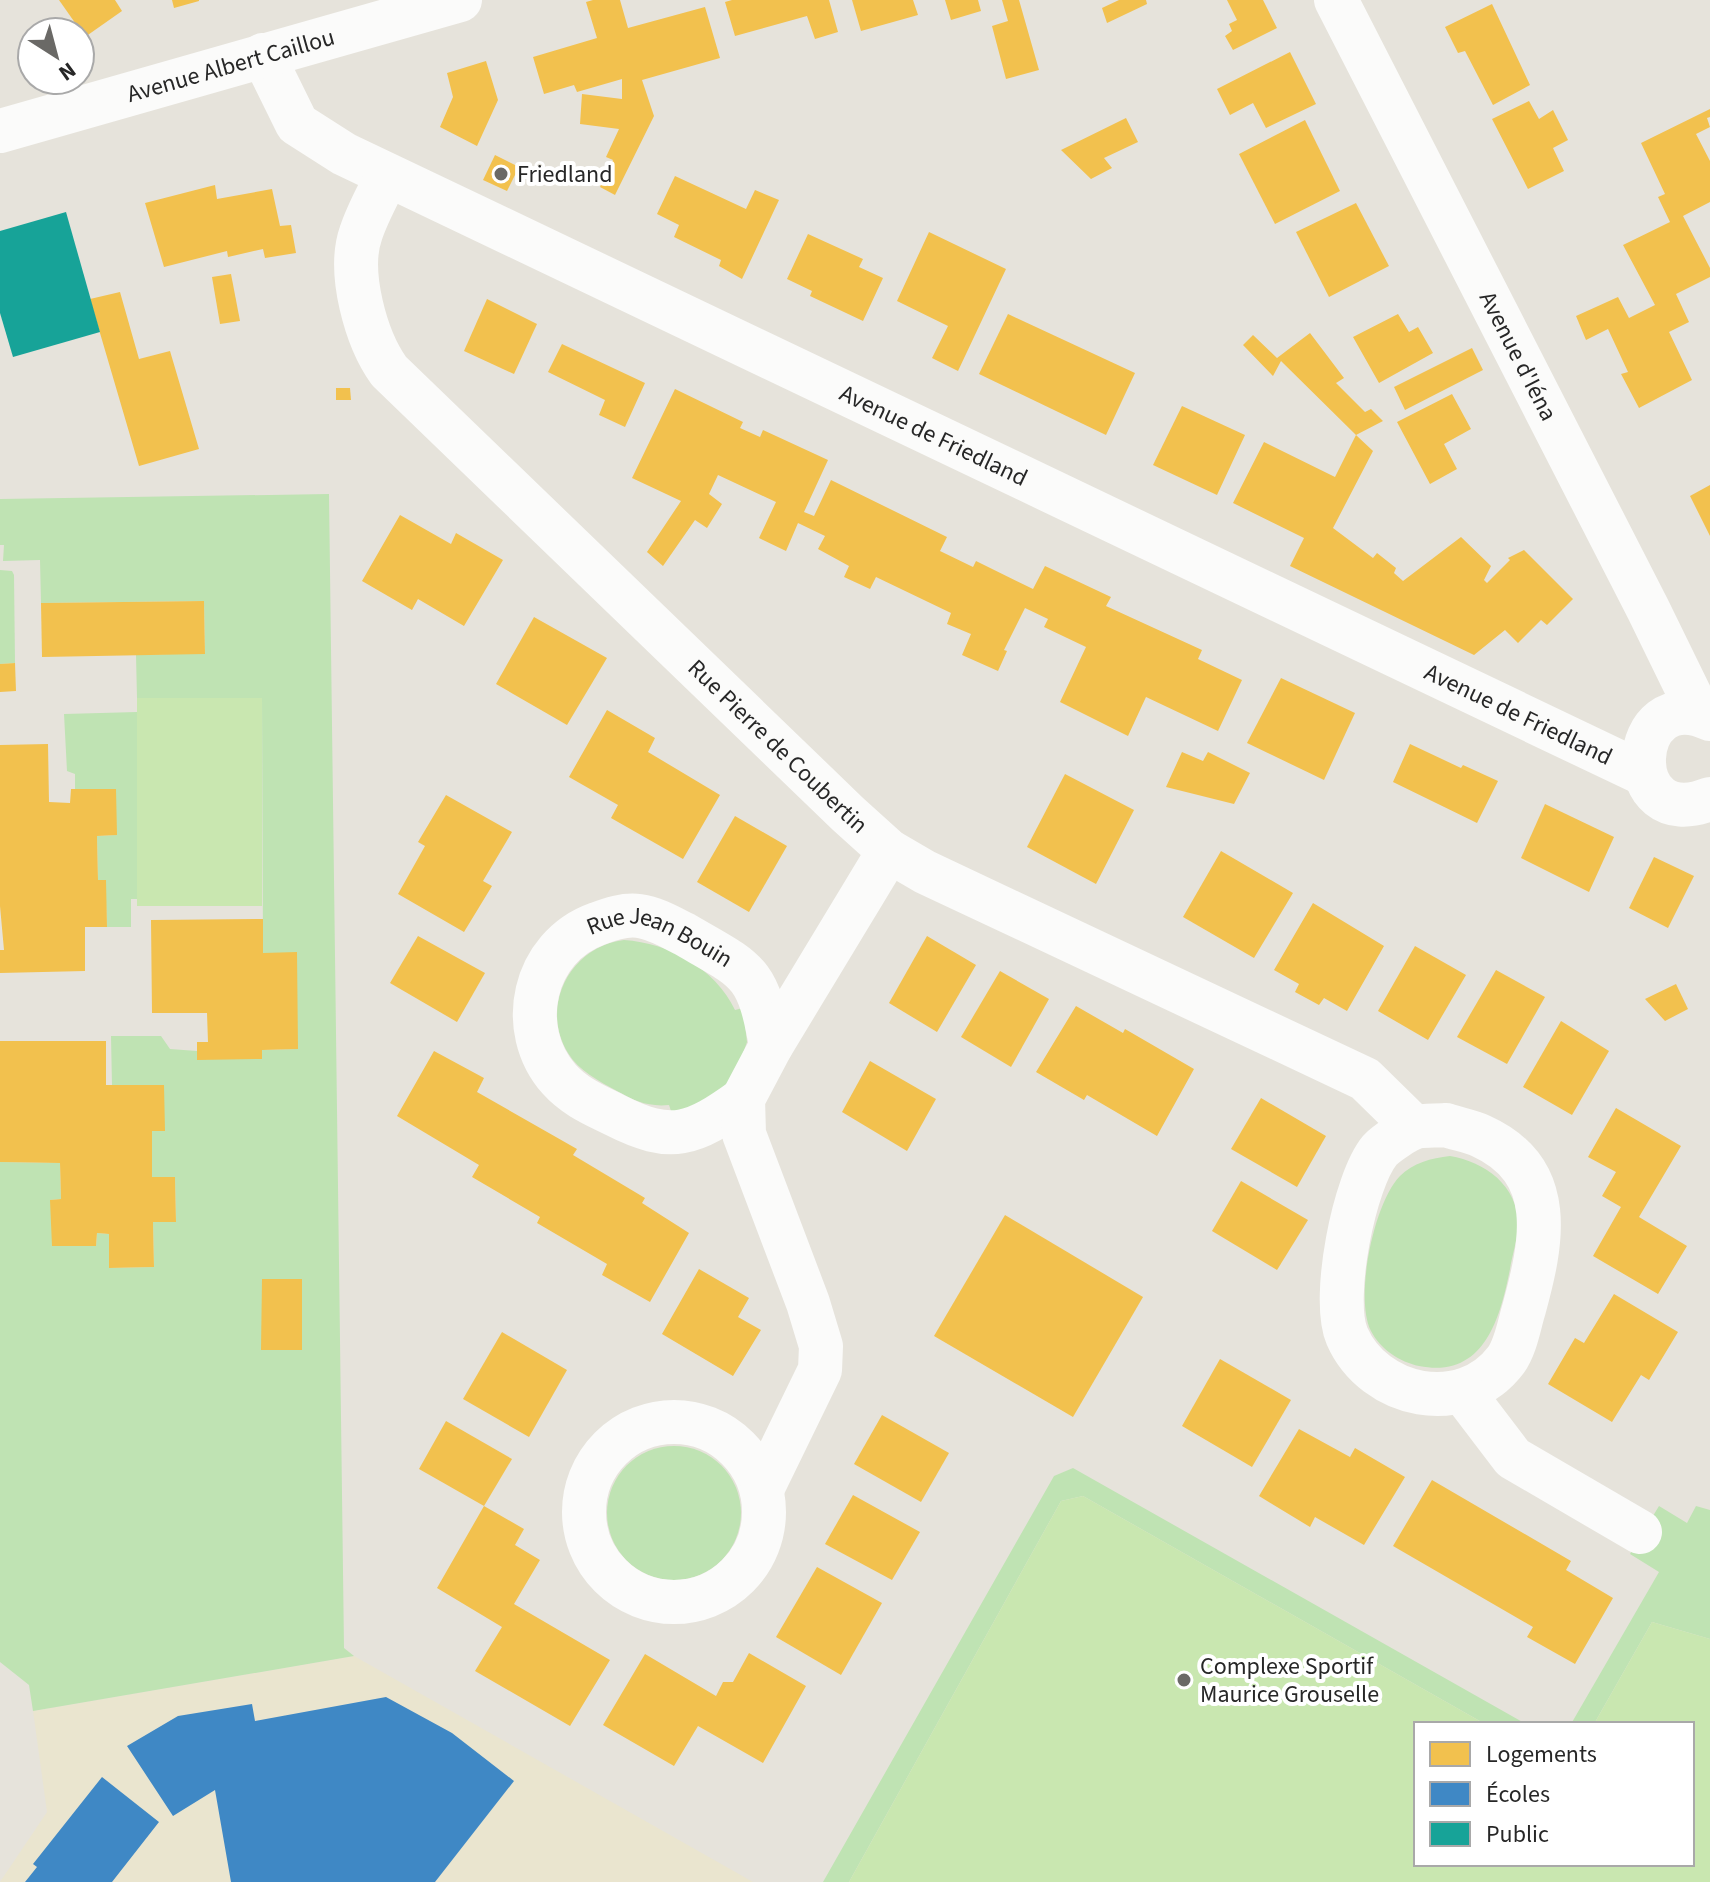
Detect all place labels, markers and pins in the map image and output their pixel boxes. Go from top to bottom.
place label: Friedland [517,157,613,192]
marker: Friedland [492,165,510,183]
place label: Complexe Sportif Maurice Grouselle [1200,1649,1379,1712]
marker: Complexe Sportif Maurice Grouselle [1175,1671,1193,1689]

